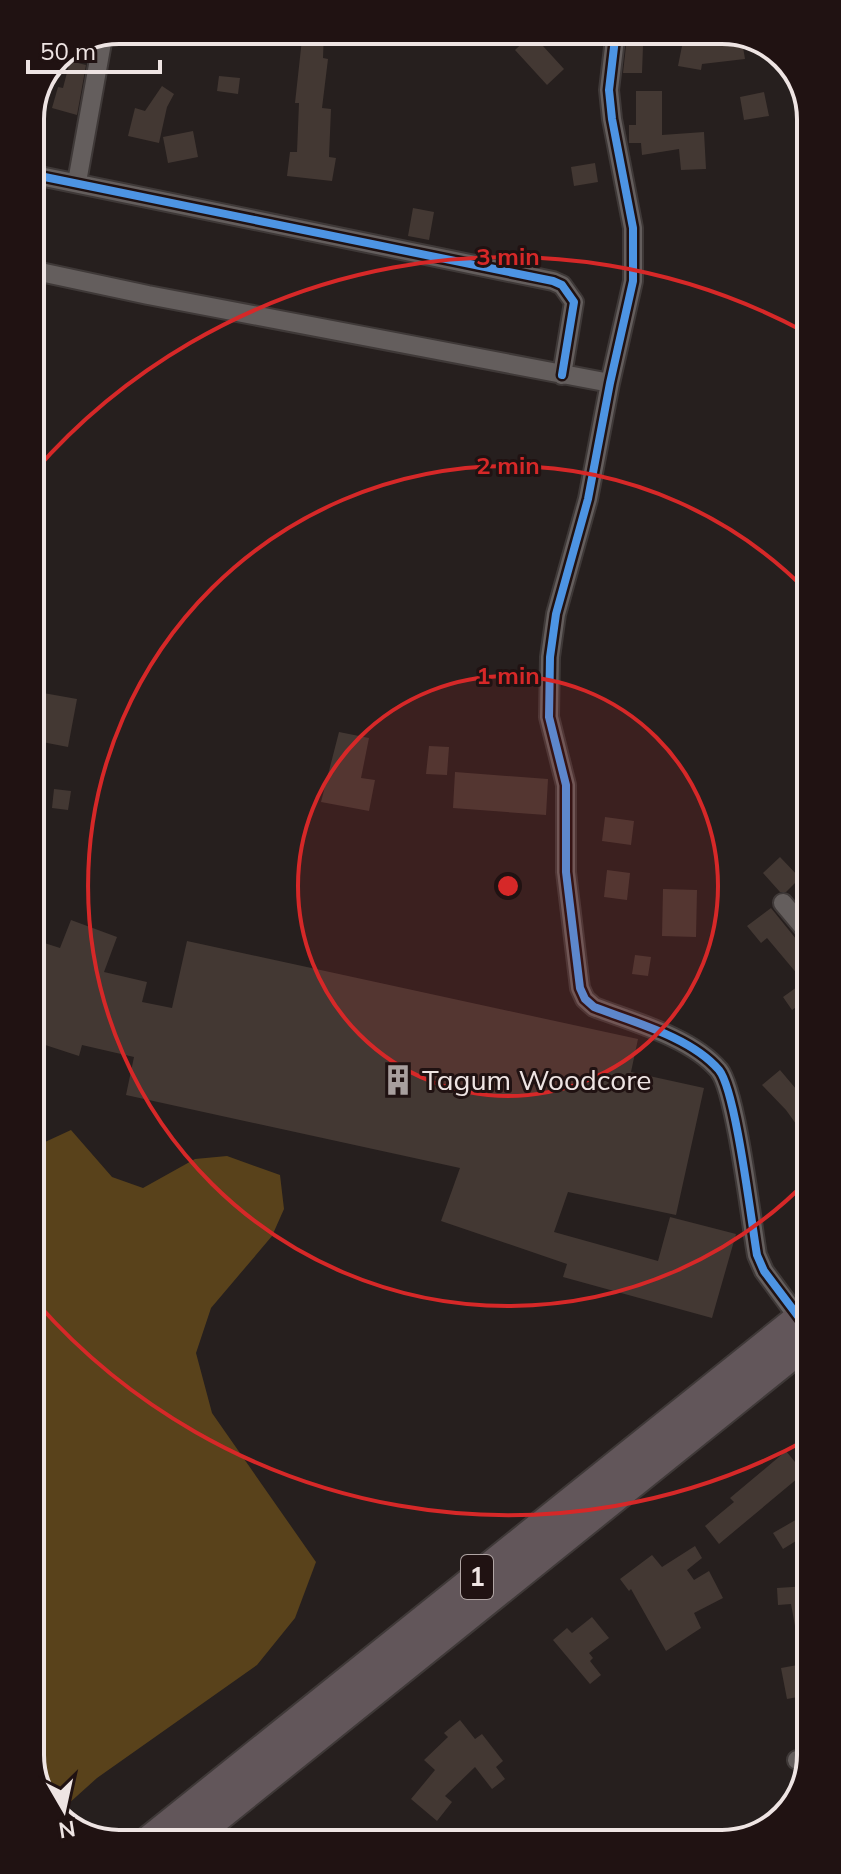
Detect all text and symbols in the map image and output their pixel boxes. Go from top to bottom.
scale bar [28,24,160,74]
text: 50 m [40,36,96,66]
text: 3 min [476,241,540,271]
text: 2 min [476,450,540,480]
text: 1 min [476,660,540,690]
centre of rings [494,872,522,900]
place label: Tagum Woodcore [422,1062,652,1097]
building icon: Tagum Woodcore [381,1063,415,1097]
road number: 1 [461,1555,493,1599]
north arrow [24,1770,104,1850]
text: N [57,1815,78,1845]

